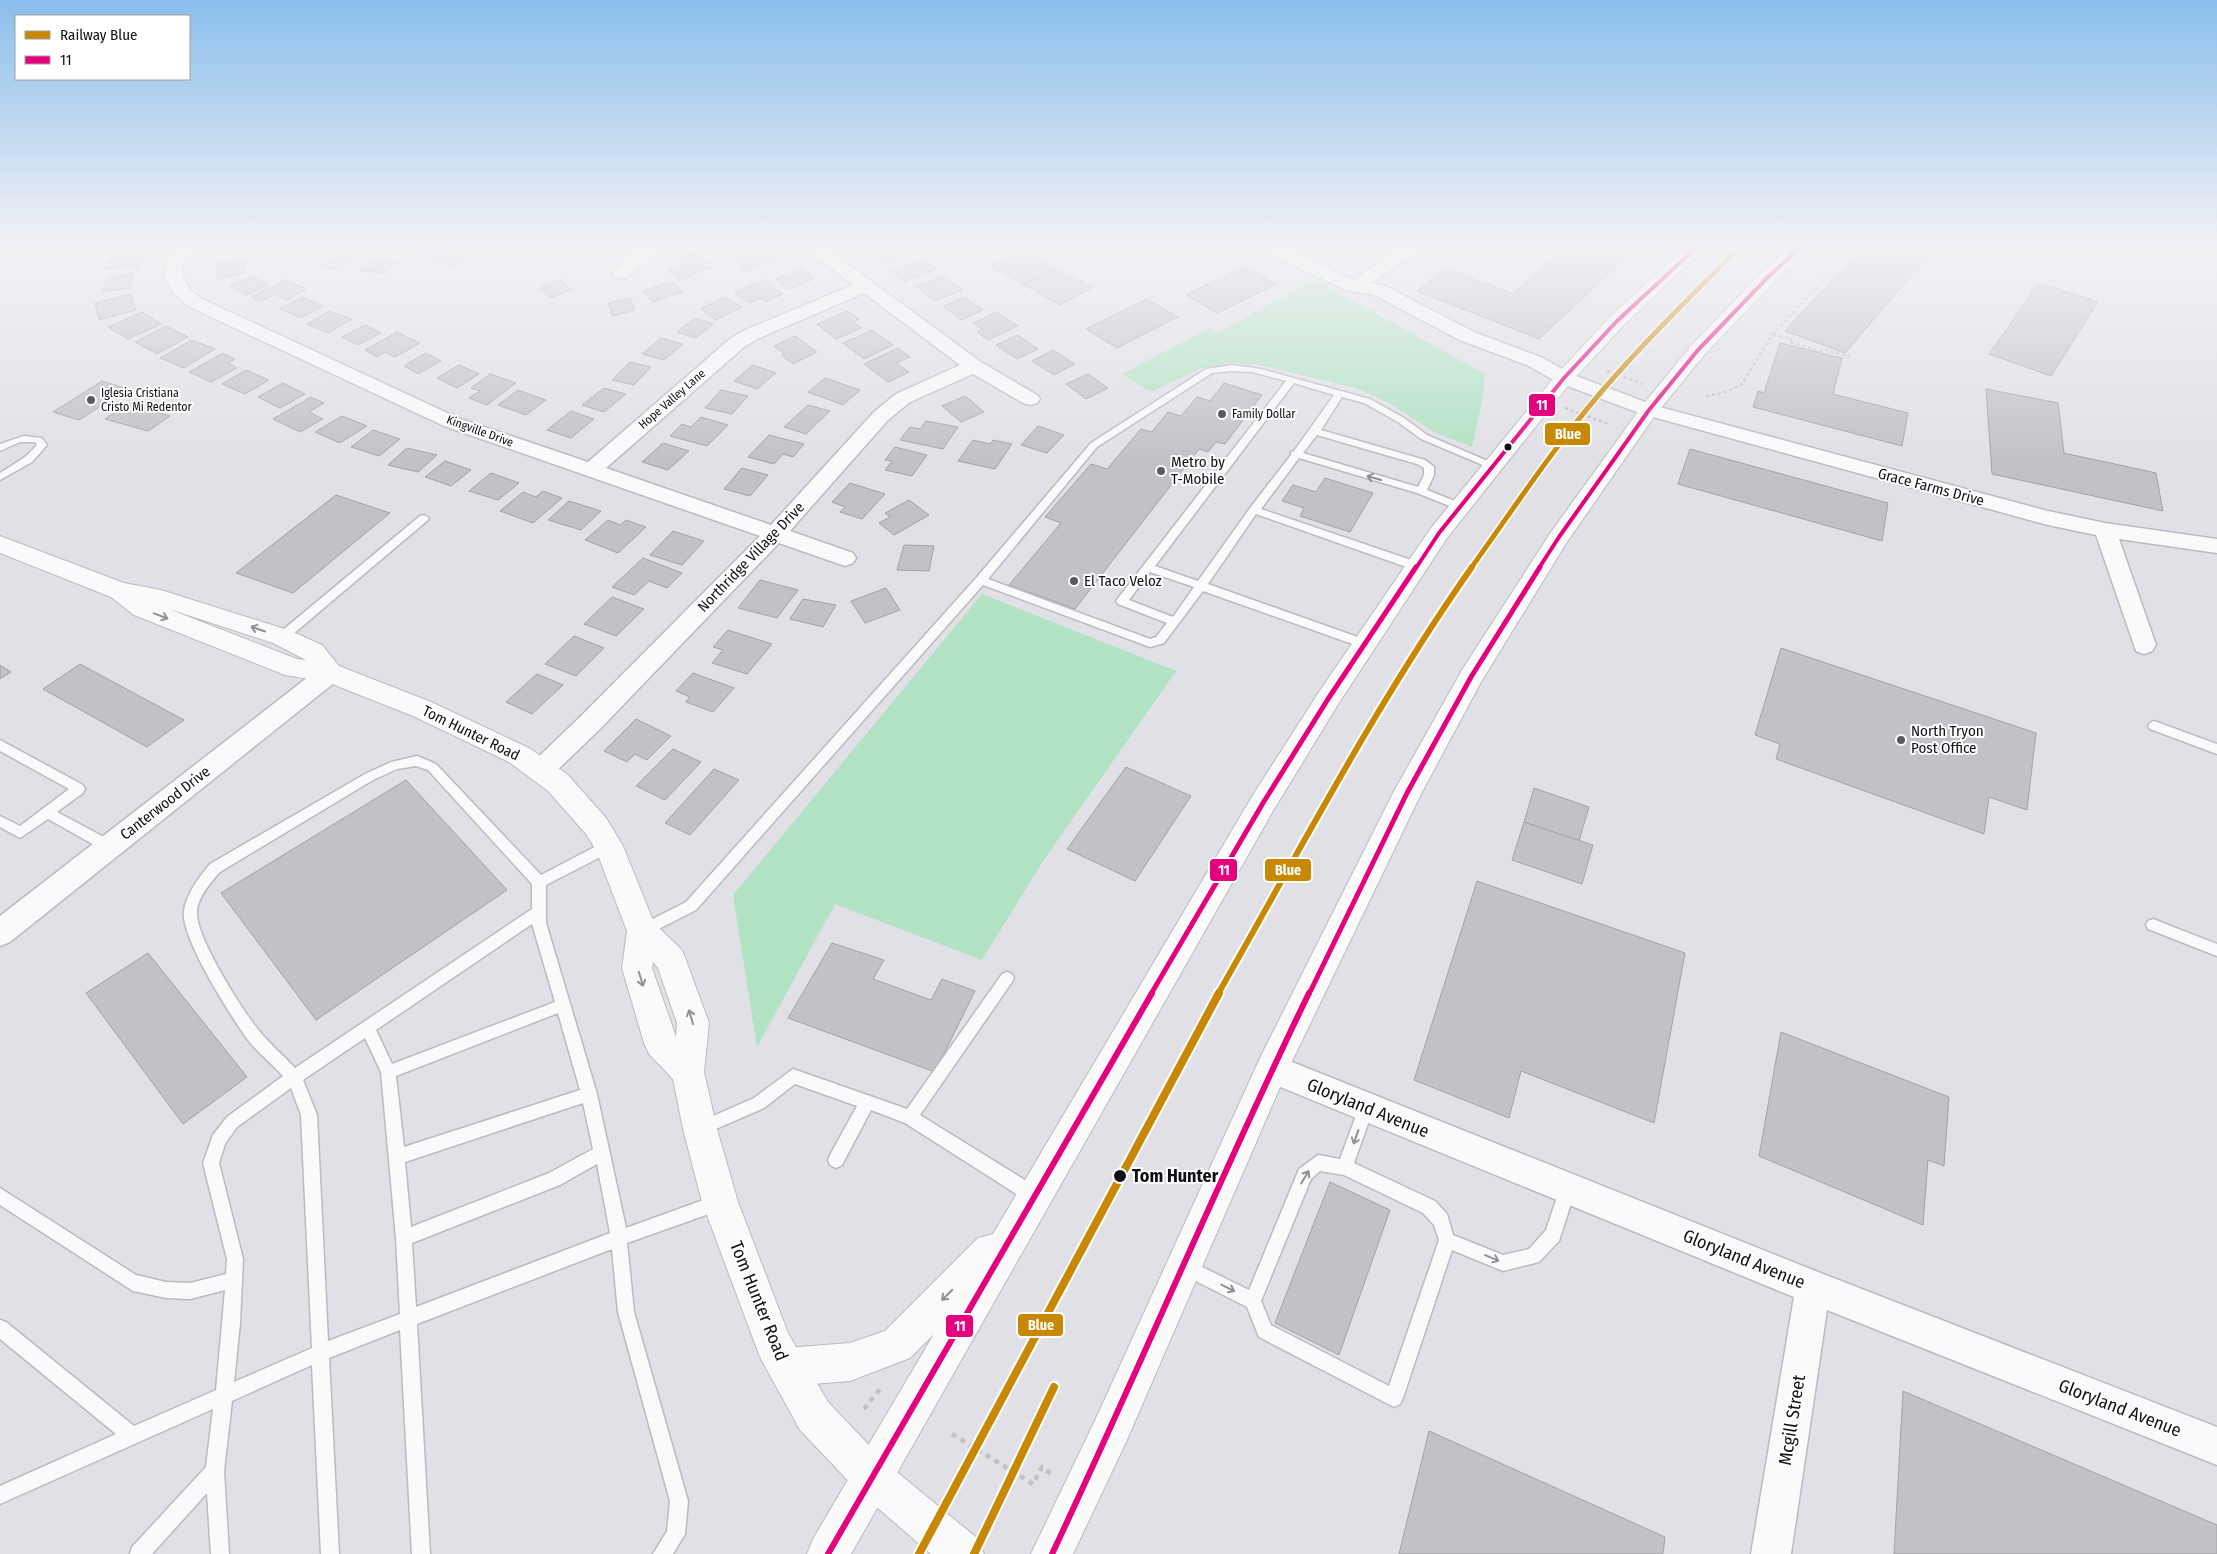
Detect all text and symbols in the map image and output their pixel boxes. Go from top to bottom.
legend [15,15,190,80]
text: Railway Blue [60,26,138,44]
text: 11 [60,51,72,69]
street label: Hope Valley Lane [636,366,708,432]
place label: Iglesia Cristiana Cristo Mi Redentor [101,386,193,414]
line badge: 11 [1528,393,1556,417]
marker: Iglesia Cristiana Cristo Mi Redentor [85,394,97,406]
text: 11 [1536,397,1548,414]
place label: Family Dollar [1232,407,1296,421]
marker: Family Dollar [1216,408,1228,420]
street label: Kingville Drive [445,412,515,450]
line badge: Blue [1544,422,1591,446]
text: Blue [1555,426,1581,443]
unlabelled marker [1503,442,1513,452]
place label: Metro by T-Mobile [1171,453,1225,488]
street label: Grace Farms Drive [1876,464,1986,510]
marker: Metro by T-Mobile [1155,465,1167,477]
one-way arrow [1367,472,1383,482]
street label: Northridge Village Drive [694,498,808,616]
place label: El Taco Veloz [1084,572,1162,590]
marker: El Taco Veloz [1068,575,1080,587]
one-way arrow [153,612,168,622]
one-way arrow [250,624,266,633]
street label: Tom Hunter Road [419,702,523,764]
place label: North Tryon Post Office [1911,722,1984,757]
marker: North Tryon Post Office [1895,734,1907,746]
street label: Canterwood Drive [117,762,213,844]
line badge: 11 [1209,858,1238,882]
line badge: Blue [1264,858,1312,882]
text: 11 [1218,862,1230,879]
text: Blue [1275,862,1301,879]
one-way arrow [636,970,646,986]
one-way arrow [685,1010,695,1026]
street label: Gloryland Avenue [1304,1074,1432,1143]
one-way arrow [1350,1129,1360,1145]
place label: Tom Hunter [1132,1165,1219,1187]
marker: Tom Hunter [1112,1168,1128,1184]
one-way arrow [1300,1171,1310,1185]
street label: Gloryland Avenue [1680,1225,1808,1294]
street label: Tom Hunter Road [725,1238,793,1364]
one-way arrow [1484,1254,1499,1264]
one-way arrow [1220,1283,1235,1293]
one-way arrow [941,1289,954,1301]
line badge: Blue [1017,1313,1064,1337]
line badge: 11 [945,1314,974,1338]
text: Blue [1028,1317,1054,1334]
text: 11 [954,1318,966,1335]
street label: Mcgill Street [1774,1373,1810,1467]
street label: Gloryland Avenue [2056,1374,2185,1442]

